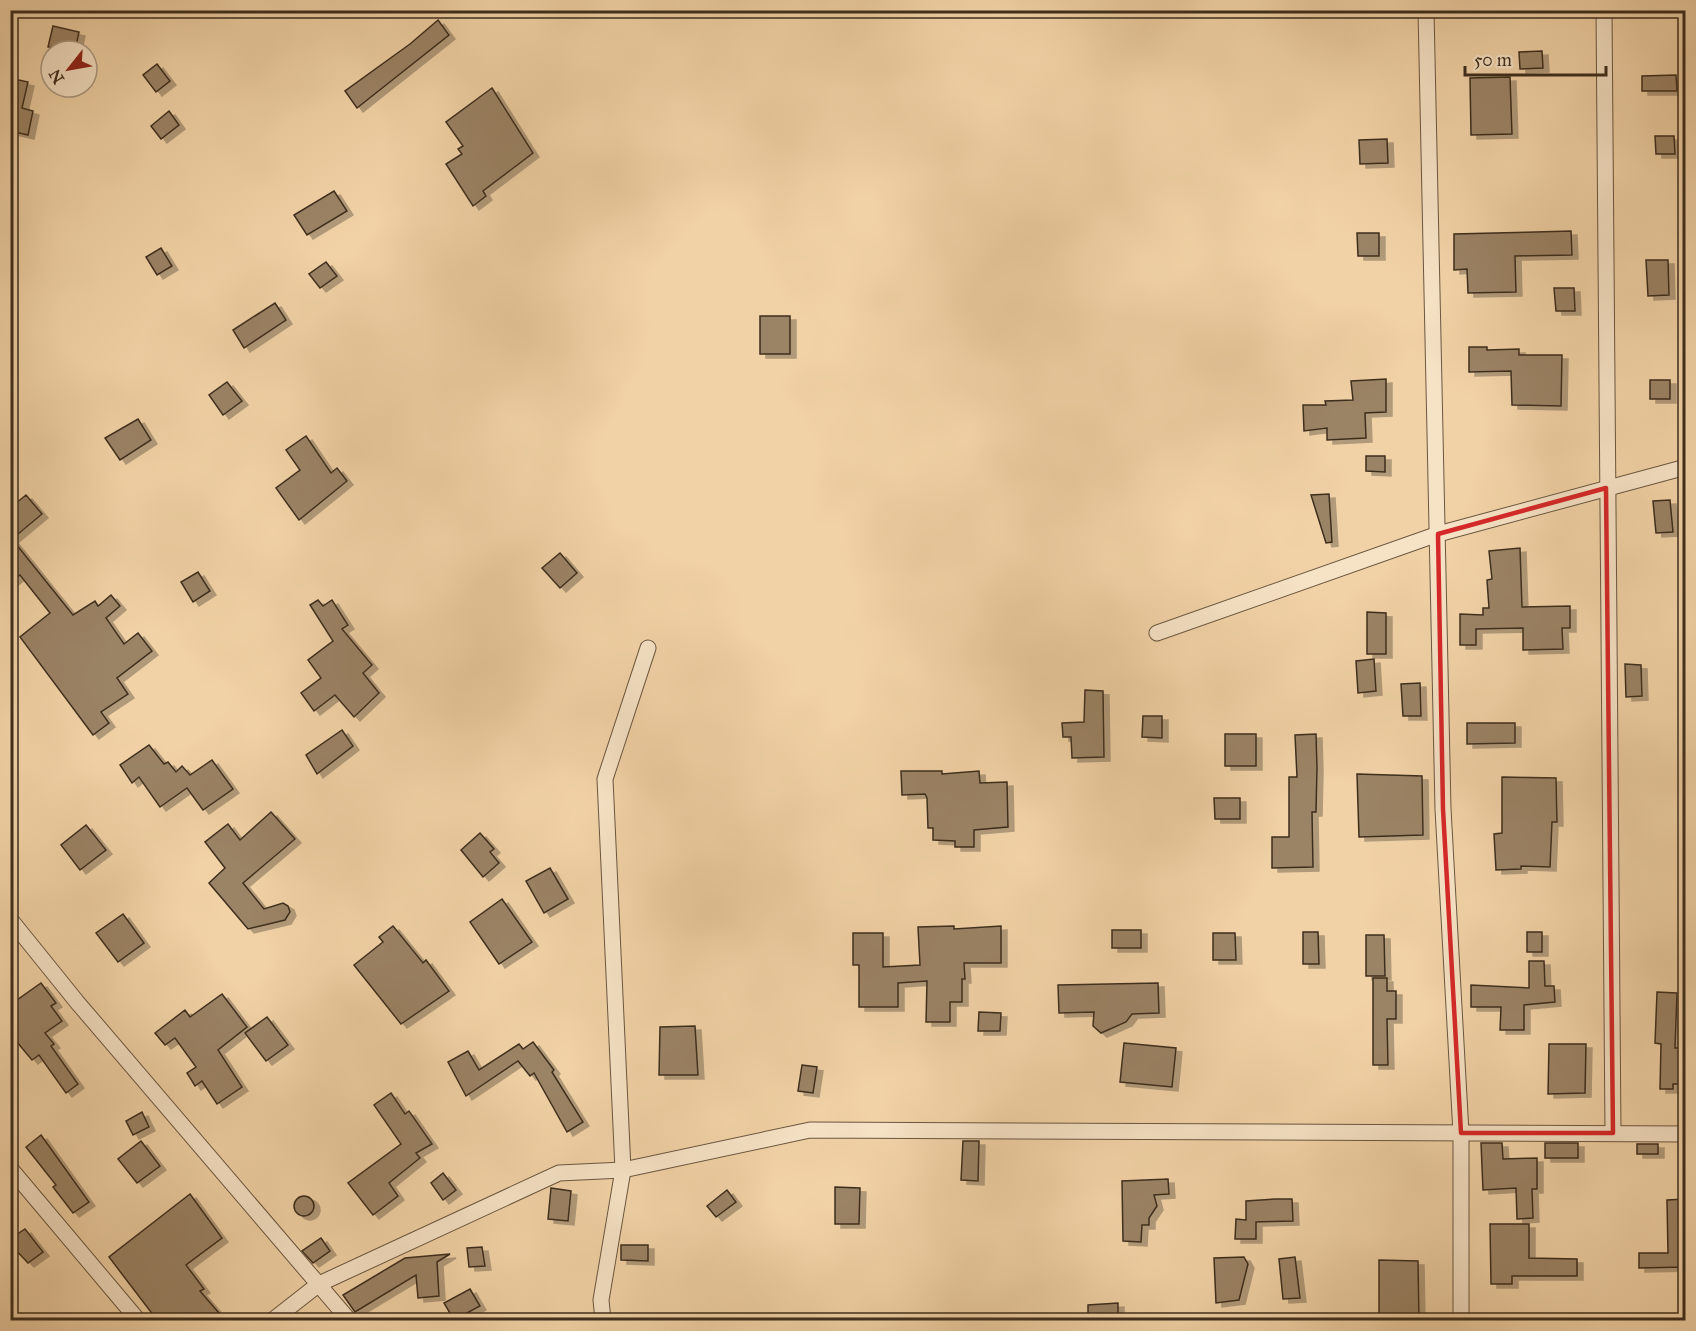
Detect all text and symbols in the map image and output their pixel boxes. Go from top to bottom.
north arrow [39,39,99,99]
scale bar [1465,39,1606,77]
text: 50 m [1474,49,1512,71]
text: N [45,65,68,87]

